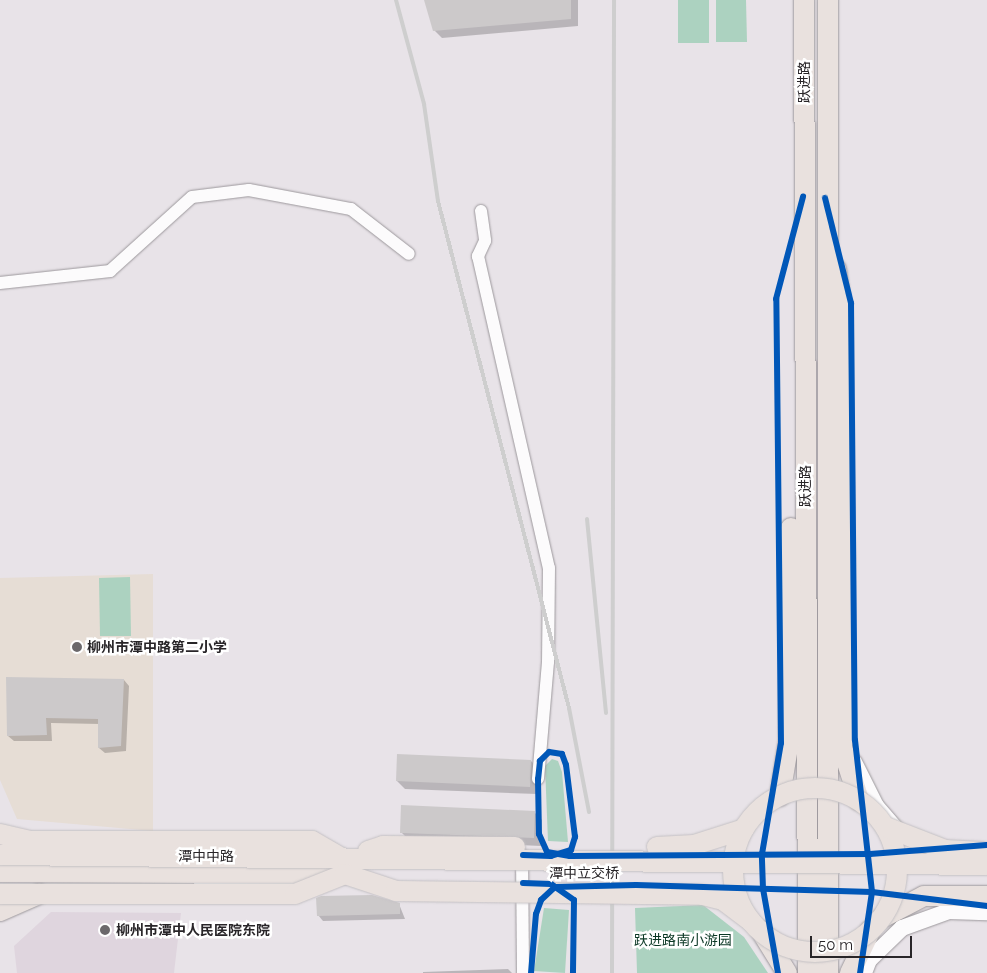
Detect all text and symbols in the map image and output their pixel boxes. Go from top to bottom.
street label: 跃进路 [796,61,812,103]
street label: 跃进路 [797,465,813,507]
place label: 柳州市潭中路第二小学 [87,639,227,655]
marker: 柳州市潭中路第二小学 [71,641,83,653]
street label: 潭中中路 [178,848,234,864]
street label: 潭中立交桥 [549,865,619,881]
place label: 柳州市潭中人民医院东院 [116,922,270,938]
marker: 柳州市潭中人民医院东院 [98,923,112,937]
scale bar [812,926,914,958]
park label: 跃进路南小游园 [634,932,732,948]
text: 50 m [818,936,853,954]

